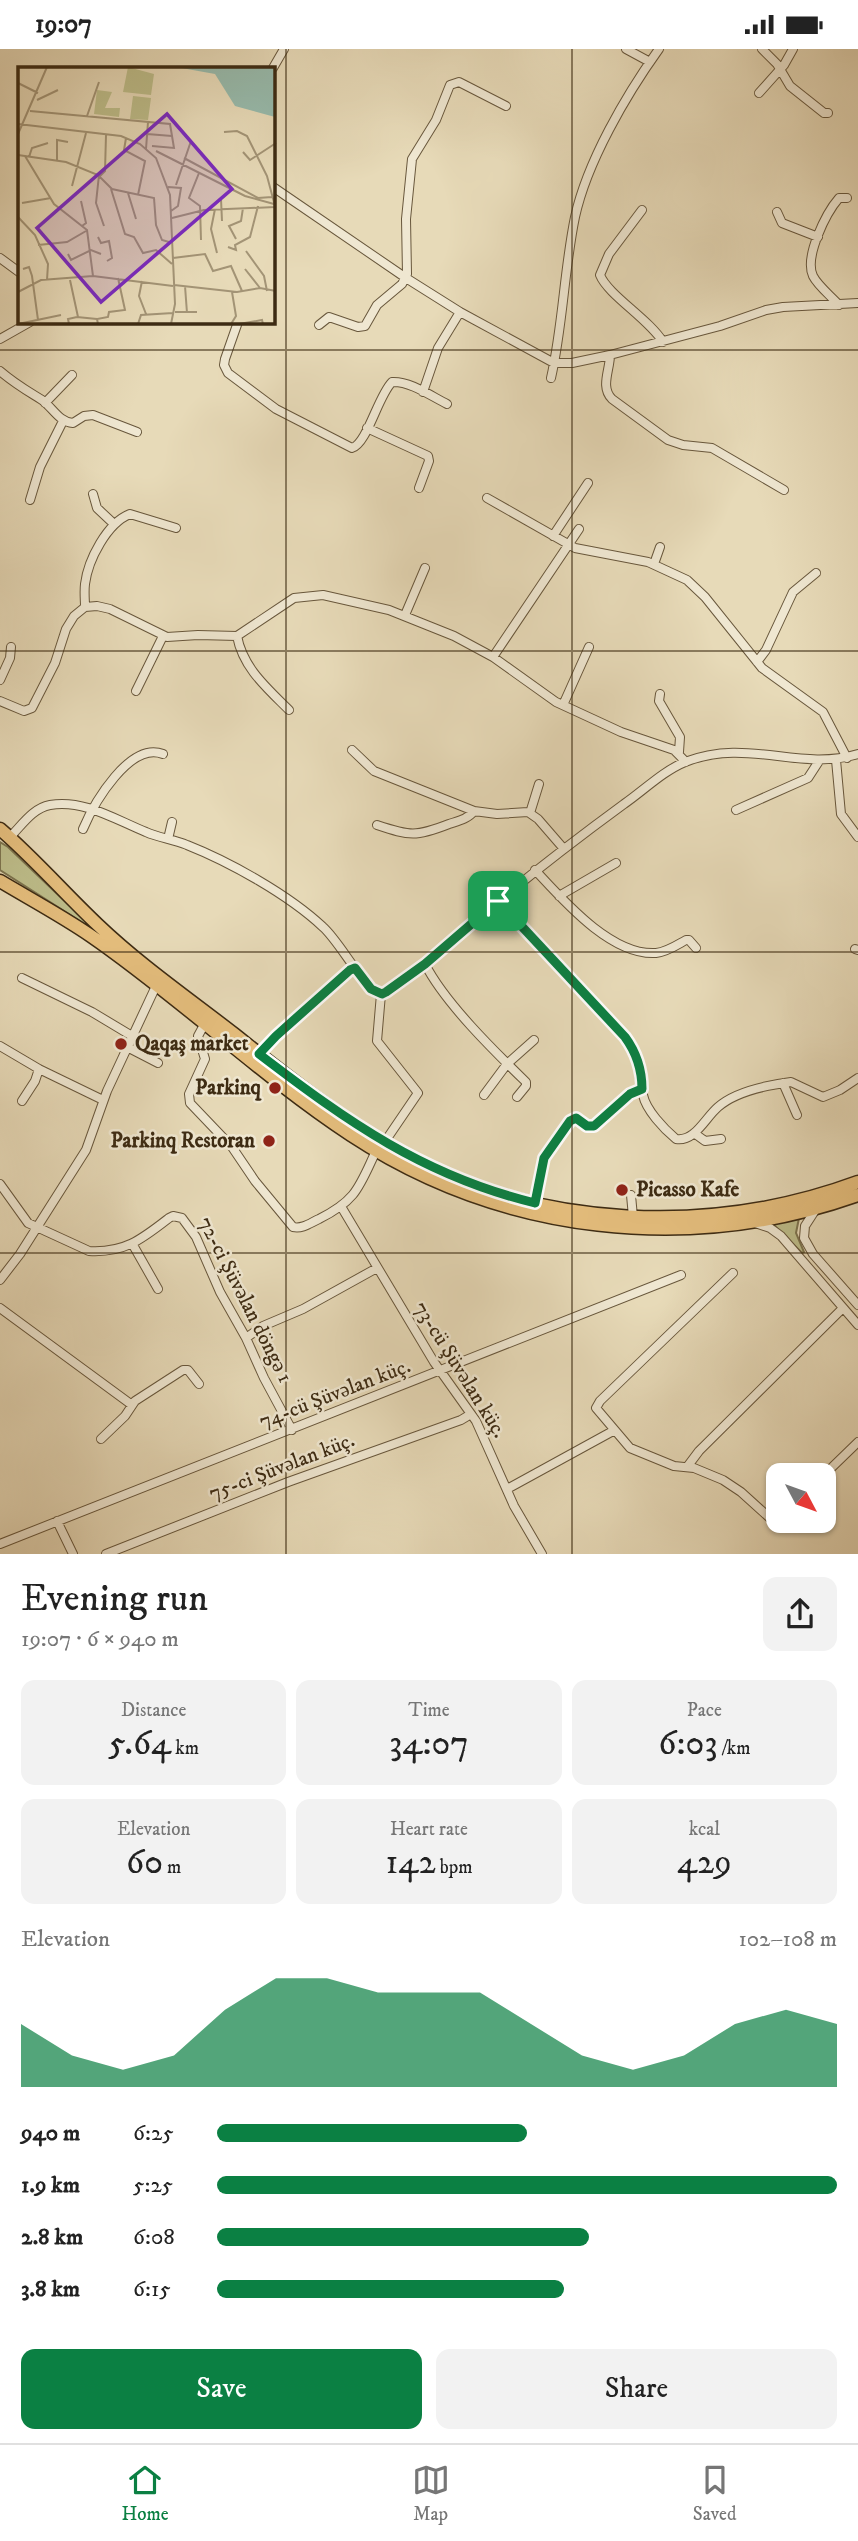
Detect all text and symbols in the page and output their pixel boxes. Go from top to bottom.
text: 19:07 [35,8,92,41]
inset map [18,67,275,324]
pin [468,871,528,931]
icon: arrive [479,882,517,920]
place label: Qaqaş market [135,1031,249,1057]
marker: Qaqaş market [113,1036,129,1052]
place label: Parkinq [195,1075,263,1101]
marker: Parkinq [267,1080,283,1096]
place label: Parkinq Restoran [110,1128,256,1154]
marker: Parkinq Restoran [261,1133,277,1149]
place label: Picasso Kafe [636,1177,740,1203]
marker: Picasso Kafe [614,1182,630,1198]
street label: 72-ci Şüvəlan döngə 1 [192,1213,298,1387]
street label: 73-cü Şüvəlan küç. [408,1297,512,1443]
street label: 74-cü Şüvəlan küç. [256,1353,414,1435]
street label: 75-ci Şüvəlan küç. [206,1427,358,1507]
north arrow [766,1463,836,1533]
map controls [766,1463,836,1533]
text: Evening run [21,1575,208,1623]
button: share [763,1577,837,1651]
text: 19:07 · 6 × 940 m [21,1625,179,1654]
text: Distance [121,1699,186,1722]
text: Time [408,1699,450,1722]
text: Pace [687,1699,722,1722]
text: 5.64 [108,1722,171,1766]
text: 34:07 [389,1722,469,1766]
text: 6:03 [658,1722,717,1766]
text: km [171,1737,199,1760]
text: /km [717,1737,750,1760]
text: Elevation [117,1818,190,1841]
text: Heart rate [390,1818,468,1841]
text: kcal [689,1818,720,1841]
text: 60 [126,1841,163,1885]
text: 142 [385,1841,436,1885]
text: 429 [677,1841,732,1885]
text: m [163,1856,181,1879]
text: bpm [436,1856,472,1879]
text: Elevation [21,1925,110,1954]
text: 102–108 m [738,1925,837,1954]
text: 940 m [21,2119,80,2148]
text: 6:25 [133,2119,174,2148]
text: 1.9 km [21,2171,80,2200]
text: 5:25 [133,2171,173,2200]
text: 2.8 km [21,2223,83,2252]
text: 6:08 [133,2223,175,2252]
text: 3.8 km [21,2275,80,2304]
text: 6:15 [133,2275,171,2304]
button: Save [21,2349,422,2429]
button: Share [436,2349,837,2429]
tab: Home [122,2461,169,2526]
tab: Map [412,2461,450,2526]
tab: Saved [693,2461,736,2526]

